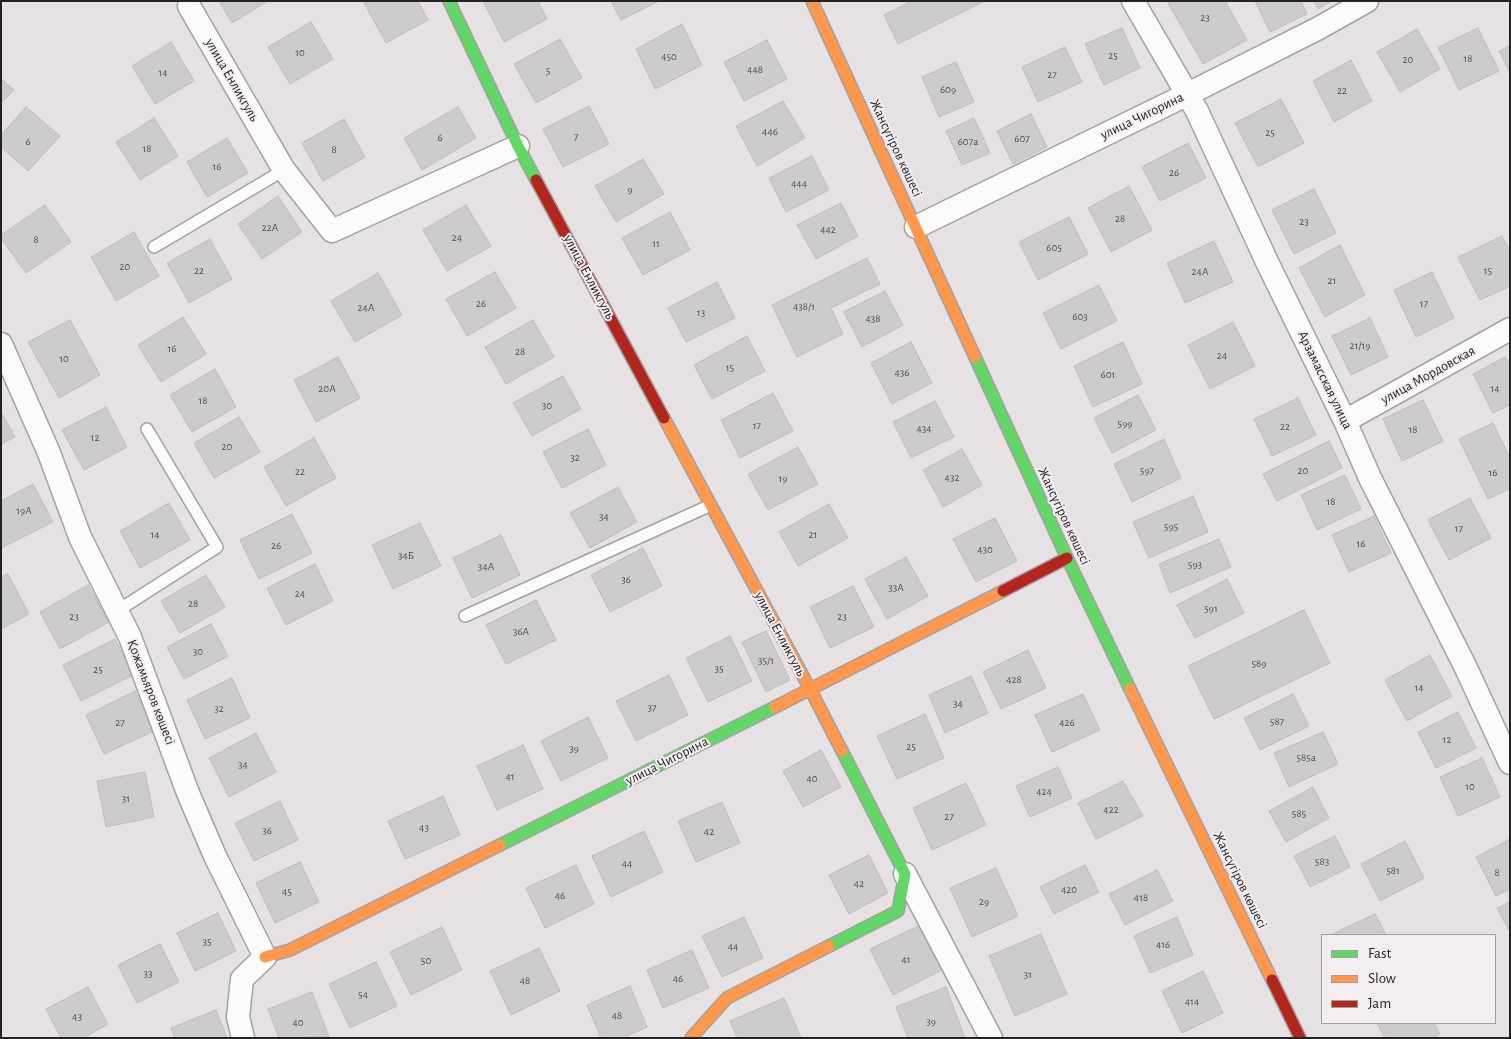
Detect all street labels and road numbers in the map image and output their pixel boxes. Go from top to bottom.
street label: улица Енликгуль [201,35,263,125]
street label: улица Чигорина [1098,89,1186,143]
street label: Жансүгіров көшесі [866,97,926,199]
street label: улица Енликгуль [560,232,618,322]
street label: Арзамасская улица [1294,328,1356,432]
street label: улица Мордовская [1378,342,1478,408]
street label: Жансүгіров көшесі [1034,465,1094,567]
street label: улица Енликгуль [751,589,809,679]
street label: Қожамьяров көшесі [123,637,179,747]
street label: улица Чигорина [623,733,711,789]
street label: Жансүгіров көшесі [1209,829,1271,931]

